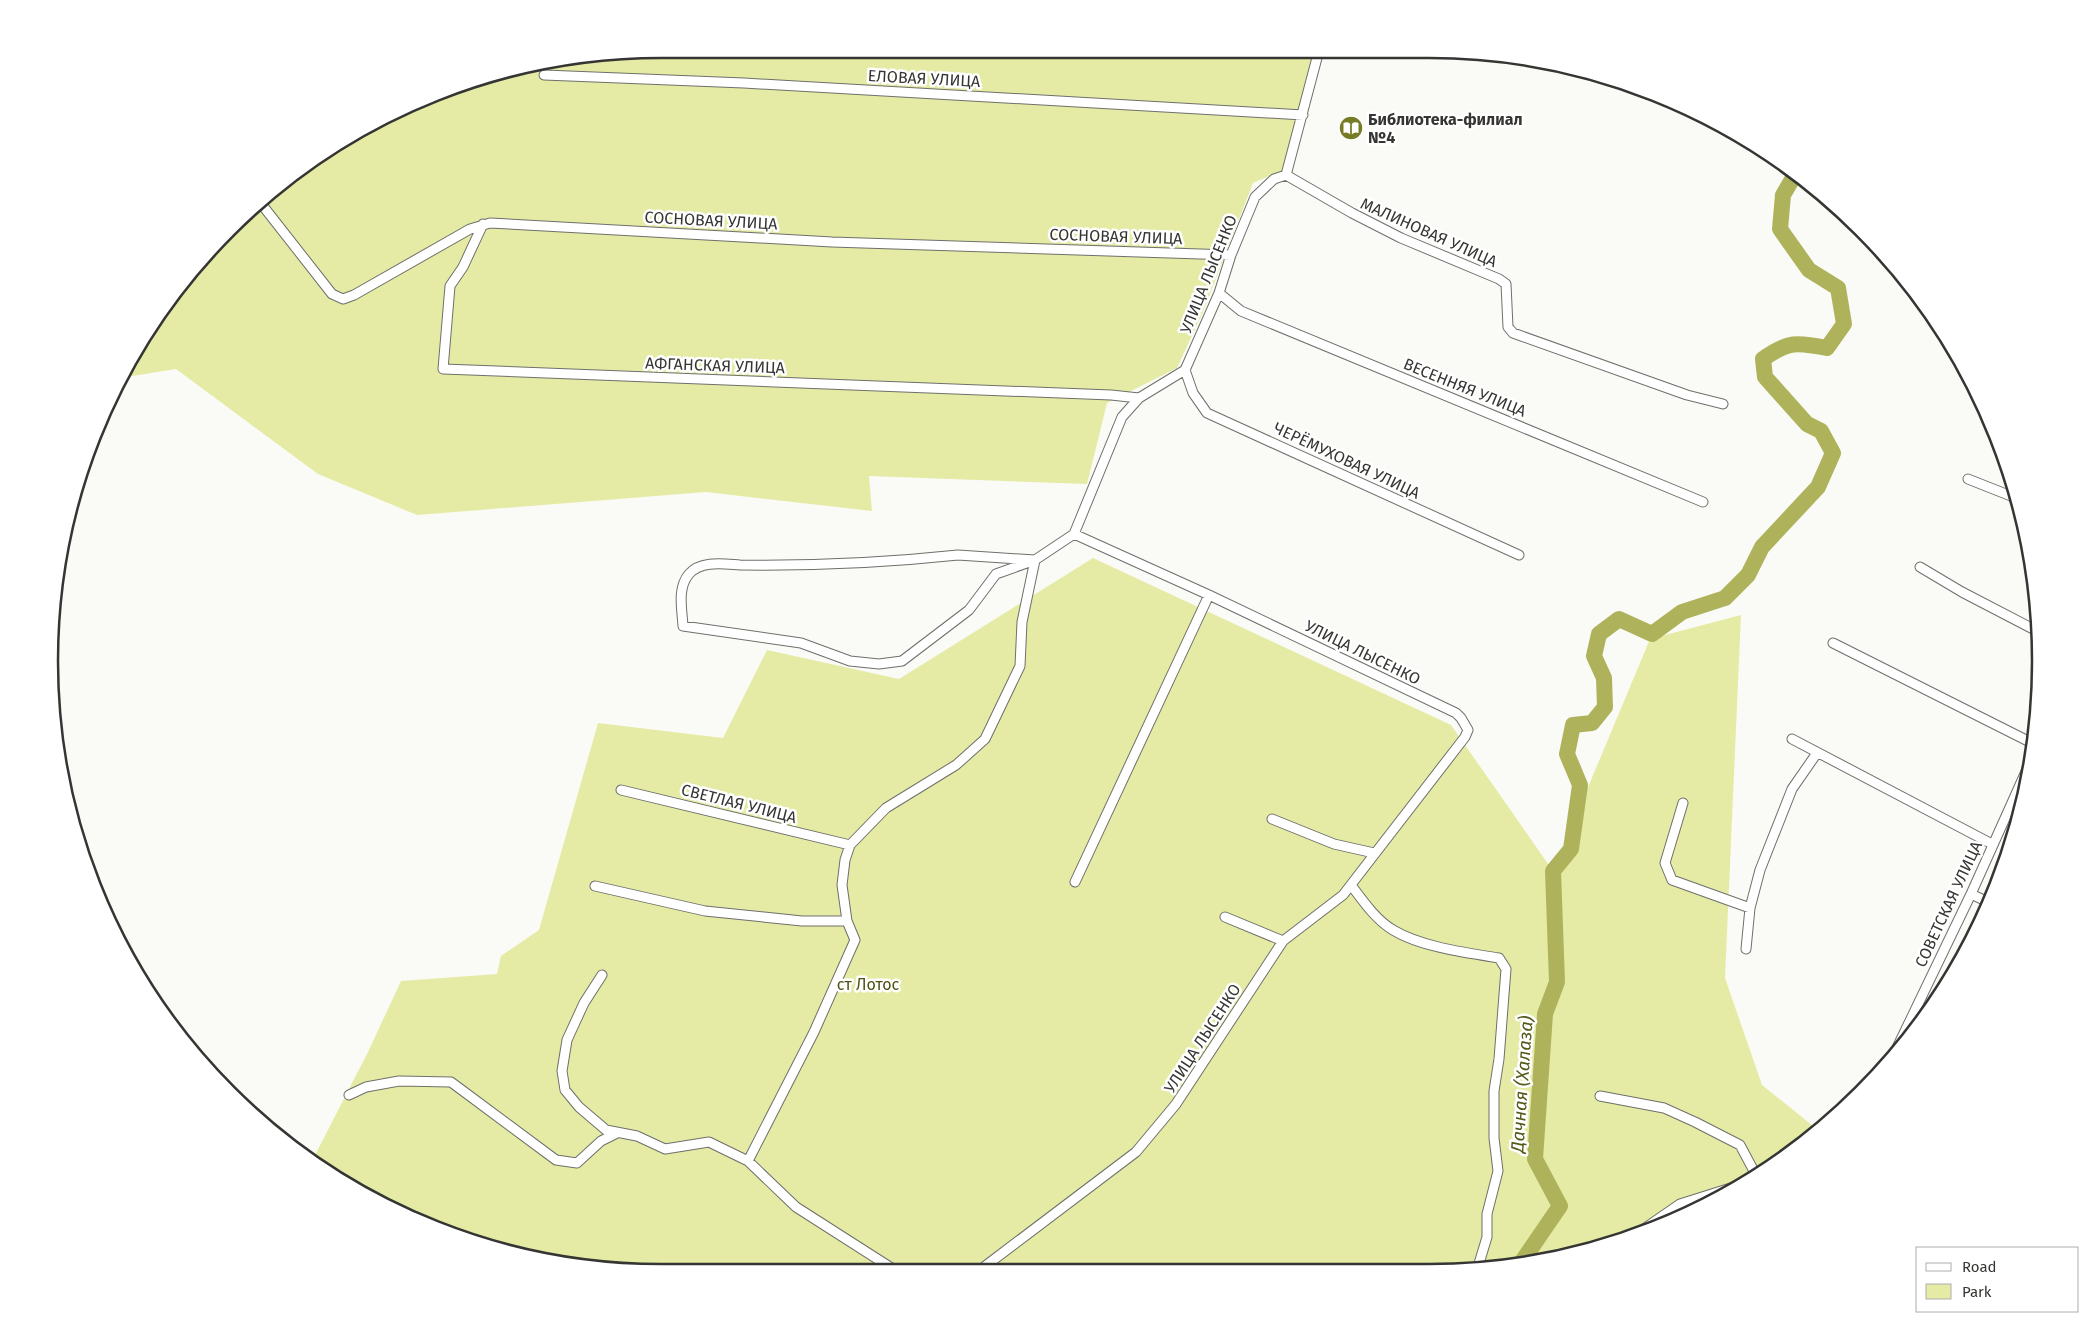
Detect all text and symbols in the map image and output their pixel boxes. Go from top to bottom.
street label: ЕЛОВАЯ УЛИЦА [867,66,981,91]
place label: Библиотека-филиал №4 [1368,110,1523,147]
library icon: Библиотека-филиал №4 [1338,115,1364,141]
street label: МАЛИНОВАЯ УЛИЦА [1358,194,1501,271]
street label: СОСНОВАЯ УЛИЦА [644,208,779,234]
street label: УЛИЦА ЛЫСЕНКО [1176,212,1241,336]
street label: СОСНОВАЯ УЛИЦА [1049,225,1184,248]
street label: АФГАНСКАЯ УЛИЦА [645,354,786,377]
street label: ВЕСЕННЯЯ УЛИЦА [1401,354,1530,421]
street label: ЧЕРЁМУХОВАЯ УЛИЦА [1271,418,1424,503]
street label: УЛИЦА ЛЫСЕНКО [1302,616,1424,689]
street label: СВЕТЛАЯ УЛИЦА [679,780,799,827]
street label: СОВЕТСКАЯ УЛИЦА [1911,837,1986,970]
park label: ст Лотос [837,975,900,994]
street label: УЛИЦА ЛЫСЕНКО [1160,980,1245,1096]
water label: Дачная (Халаза) [1506,1015,1538,1155]
legend [1916,1247,2079,1312]
text: Road [1962,1258,1997,1276]
text: Park [1962,1283,1992,1301]

